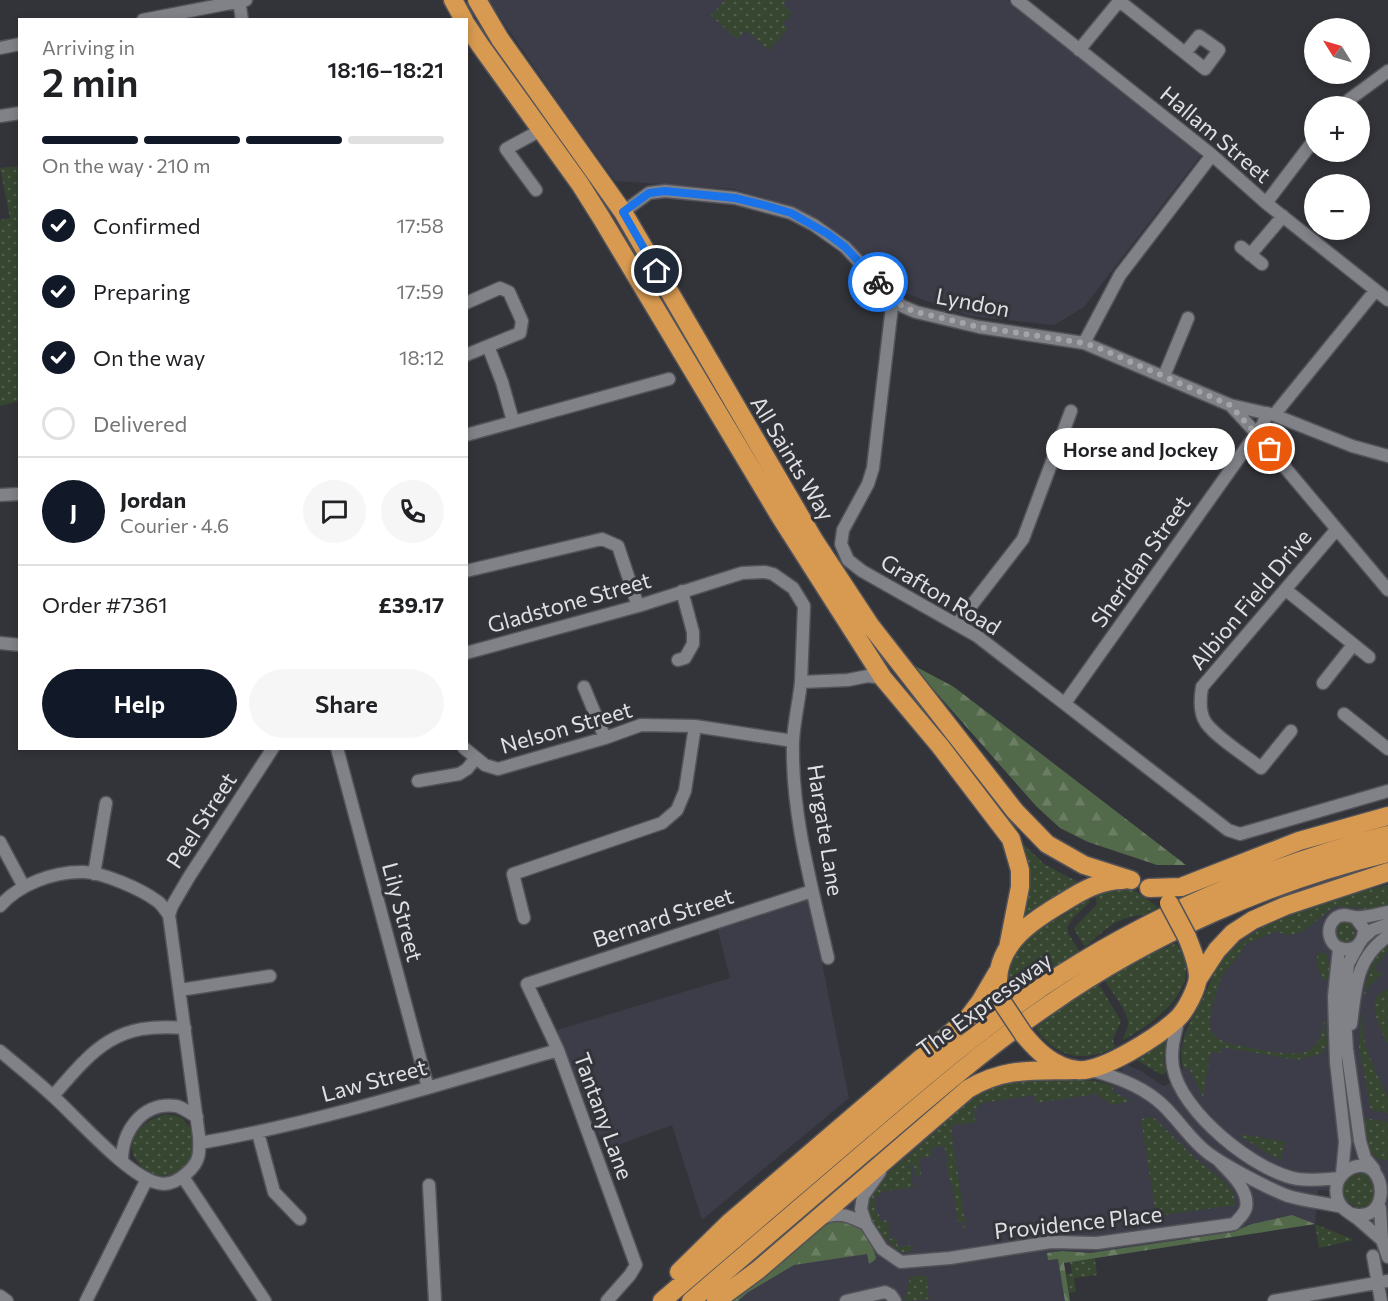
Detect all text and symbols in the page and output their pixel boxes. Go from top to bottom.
north arrow [1304,18,1370,84]
map controls [1304,18,1370,240]
text: Arriving in [42,35,135,59]
text: 18:16–18:21 [327,56,444,83]
text: 2 min [42,57,139,105]
street label: Hallam Street [1155,80,1277,188]
button: + [1304,96,1370,162]
text: On the way · 210 m [42,153,210,177]
button: − [1304,174,1370,240]
icon: check [42,209,75,242]
text: Confirmed [93,212,200,239]
text: 17:58 [397,213,444,237]
pin [631,245,682,296]
courier [848,252,908,312]
icon: home [640,254,673,287]
icon: bike [862,266,895,299]
icon: check [42,275,75,308]
text: Preparing [93,278,190,305]
text: 17:59 [397,279,444,303]
street label: Lyndon [934,282,1012,322]
icon: check [42,341,75,374]
text: On the way [93,344,205,371]
text: 18:12 [399,345,444,369]
street label: All Saints Way [745,391,841,525]
text: Delivered [93,410,187,437]
pin [1244,423,1295,474]
callout: Horse and Jockey [1045,428,1234,470]
icon: bag [1253,432,1286,465]
text: Horse and Jockey [1063,437,1218,461]
button: chat [303,480,366,543]
button: phone [381,480,444,543]
text: Jordan [120,486,186,513]
street label: Sheridan Street [1085,490,1195,632]
text: J [70,498,77,525]
text: Courier · 4.6 [120,513,229,537]
street label: Albion Field Drive [1183,523,1317,675]
street label: Grafton Road [876,548,1006,640]
street label: Gladstone Street [484,566,654,638]
text: Order #7361 [42,591,168,618]
text: £39.17 [378,591,444,618]
button: Help [42,669,237,738]
button: Share [249,669,444,738]
street label: Nelson Street [497,695,635,759]
street label: Hargate Lane [802,762,850,898]
street label: Peel Street [160,767,242,873]
street label: Lily Street [377,859,429,965]
street label: Bernard Street [589,882,737,952]
street label: The Expressway [911,946,1057,1062]
street label: Tantany Lane [569,1049,639,1183]
street label: Law Street [318,1053,430,1107]
street label: Providence Place [993,1200,1163,1244]

